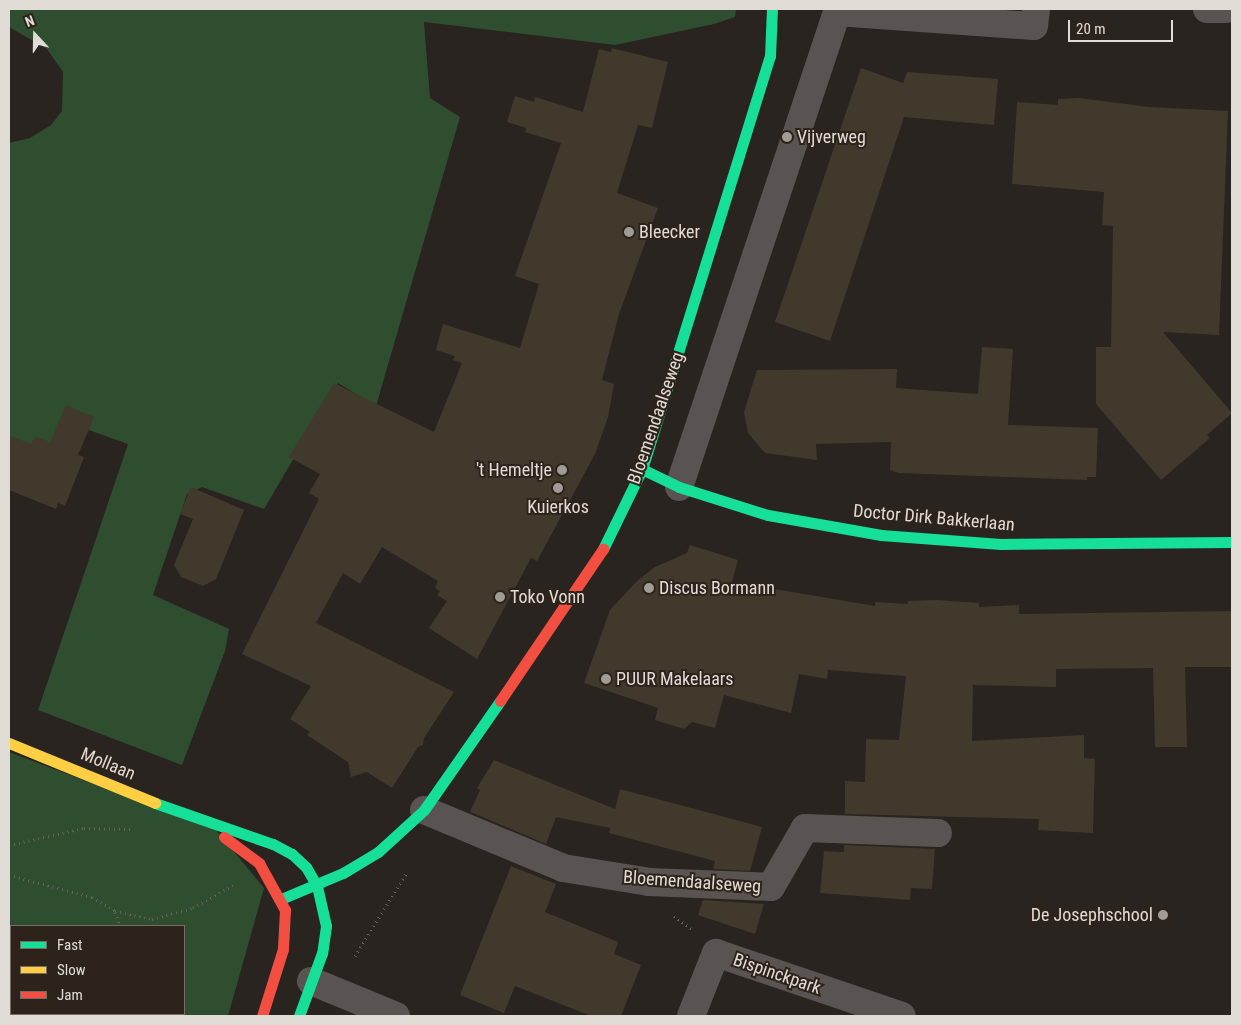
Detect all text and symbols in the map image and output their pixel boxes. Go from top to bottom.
north arrow [10,10,60,60]
scale bar [1071,10,1176,42]
text: N [23,12,36,30]
text: 20 m [1076,20,1106,38]
place label: Vijverweg [797,126,866,148]
marker: Vijverweg [781,131,793,143]
place label: Bleecker [639,221,700,243]
marker: Bleecker [623,226,635,238]
street label: Bloemendaalseweg [623,349,689,487]
place label: 't Hemeltje [476,459,552,481]
marker: 't Hemeltje [556,464,568,476]
marker: Kuierkos [552,482,564,494]
place label: Kuierkos [527,496,589,518]
street label: Doctor Dirk Bakkerlaan [852,500,1016,536]
place label: Discus Bormann [659,577,775,599]
marker: Discus Bormann [643,582,655,594]
place label: Toko Vonn [510,586,585,608]
marker: Toko Vonn [494,591,506,603]
place label: PUUR Makelaars [616,668,734,690]
marker: PUUR Makelaars [600,673,612,685]
street label: Mollaan [78,743,138,785]
street label: Bloemendaalseweg [622,866,762,898]
place label: De Josephschool [1031,904,1153,926]
marker: De Josephschool [1157,909,1169,921]
legend [10,925,185,1015]
text: Fast [57,936,82,954]
street label: Bispinckpark [730,949,824,999]
text: Slow [57,961,86,979]
text: Jam [57,986,83,1004]

